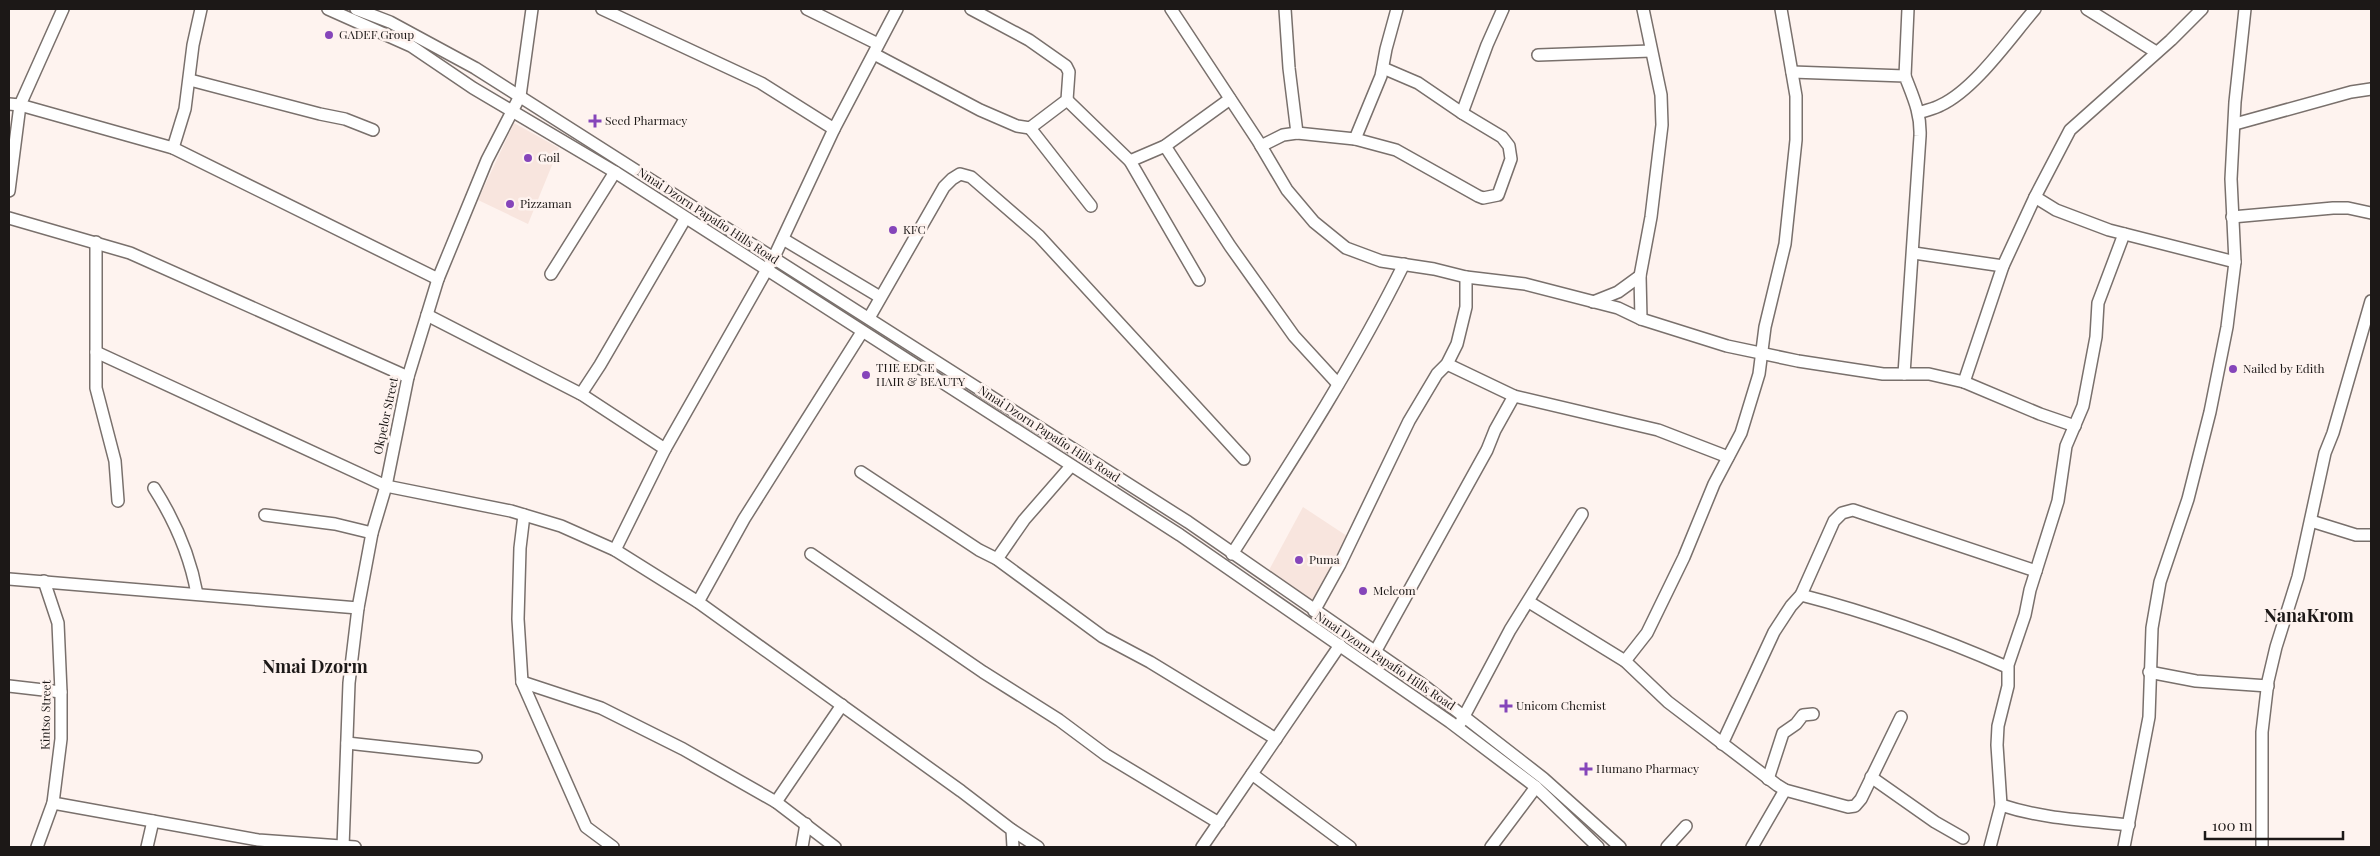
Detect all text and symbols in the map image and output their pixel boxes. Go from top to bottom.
place label: GADEF Group [339,26,414,42]
marker: GADEF Group [323,29,335,41]
place label: Seed Pharmacy [605,112,687,128]
marker: Seed Pharmacy [589,115,601,127]
place label: Goil [538,149,561,165]
marker: Goil [522,152,534,164]
street label: Nmai Dzorn Papafio Hills Road [635,163,782,267]
place label: Pizzaman [520,195,572,211]
marker: Pizzaman [504,198,516,210]
place label: KFC [903,221,926,237]
marker: KFC [887,224,899,236]
place label: THE EDGE HAIR & BEAUTY [876,359,966,389]
place label: Nailed by Edith [2243,360,2325,376]
marker: Nailed by Edith [2227,363,2239,375]
marker: THE EDGE HAIR & BEAUTY [860,369,872,381]
street label: Okpelor Street [369,375,401,456]
street label: Nmai Dzorn Papafio Hills Road [976,381,1123,485]
place label: Puma [1309,551,1340,567]
marker: Puma [1293,554,1305,566]
place label: Melcom [1373,582,1416,598]
marker: Melcom [1357,585,1369,597]
district label: NanaKrom [2264,603,2355,627]
street label: Nmai Dzorn Papafio Hills Road [1312,607,1459,713]
district label: Nmai Dzorm [262,654,368,678]
street label: Kintso Street [36,679,54,750]
place label: Unicom Chemist [1516,697,1607,713]
marker: Unicom Chemist [1500,700,1512,712]
place label: Humano Pharmacy [1596,760,1699,776]
marker: Humano Pharmacy [1580,763,1592,775]
scale bar [2205,808,2342,840]
text: 100 m [2212,815,2253,835]

